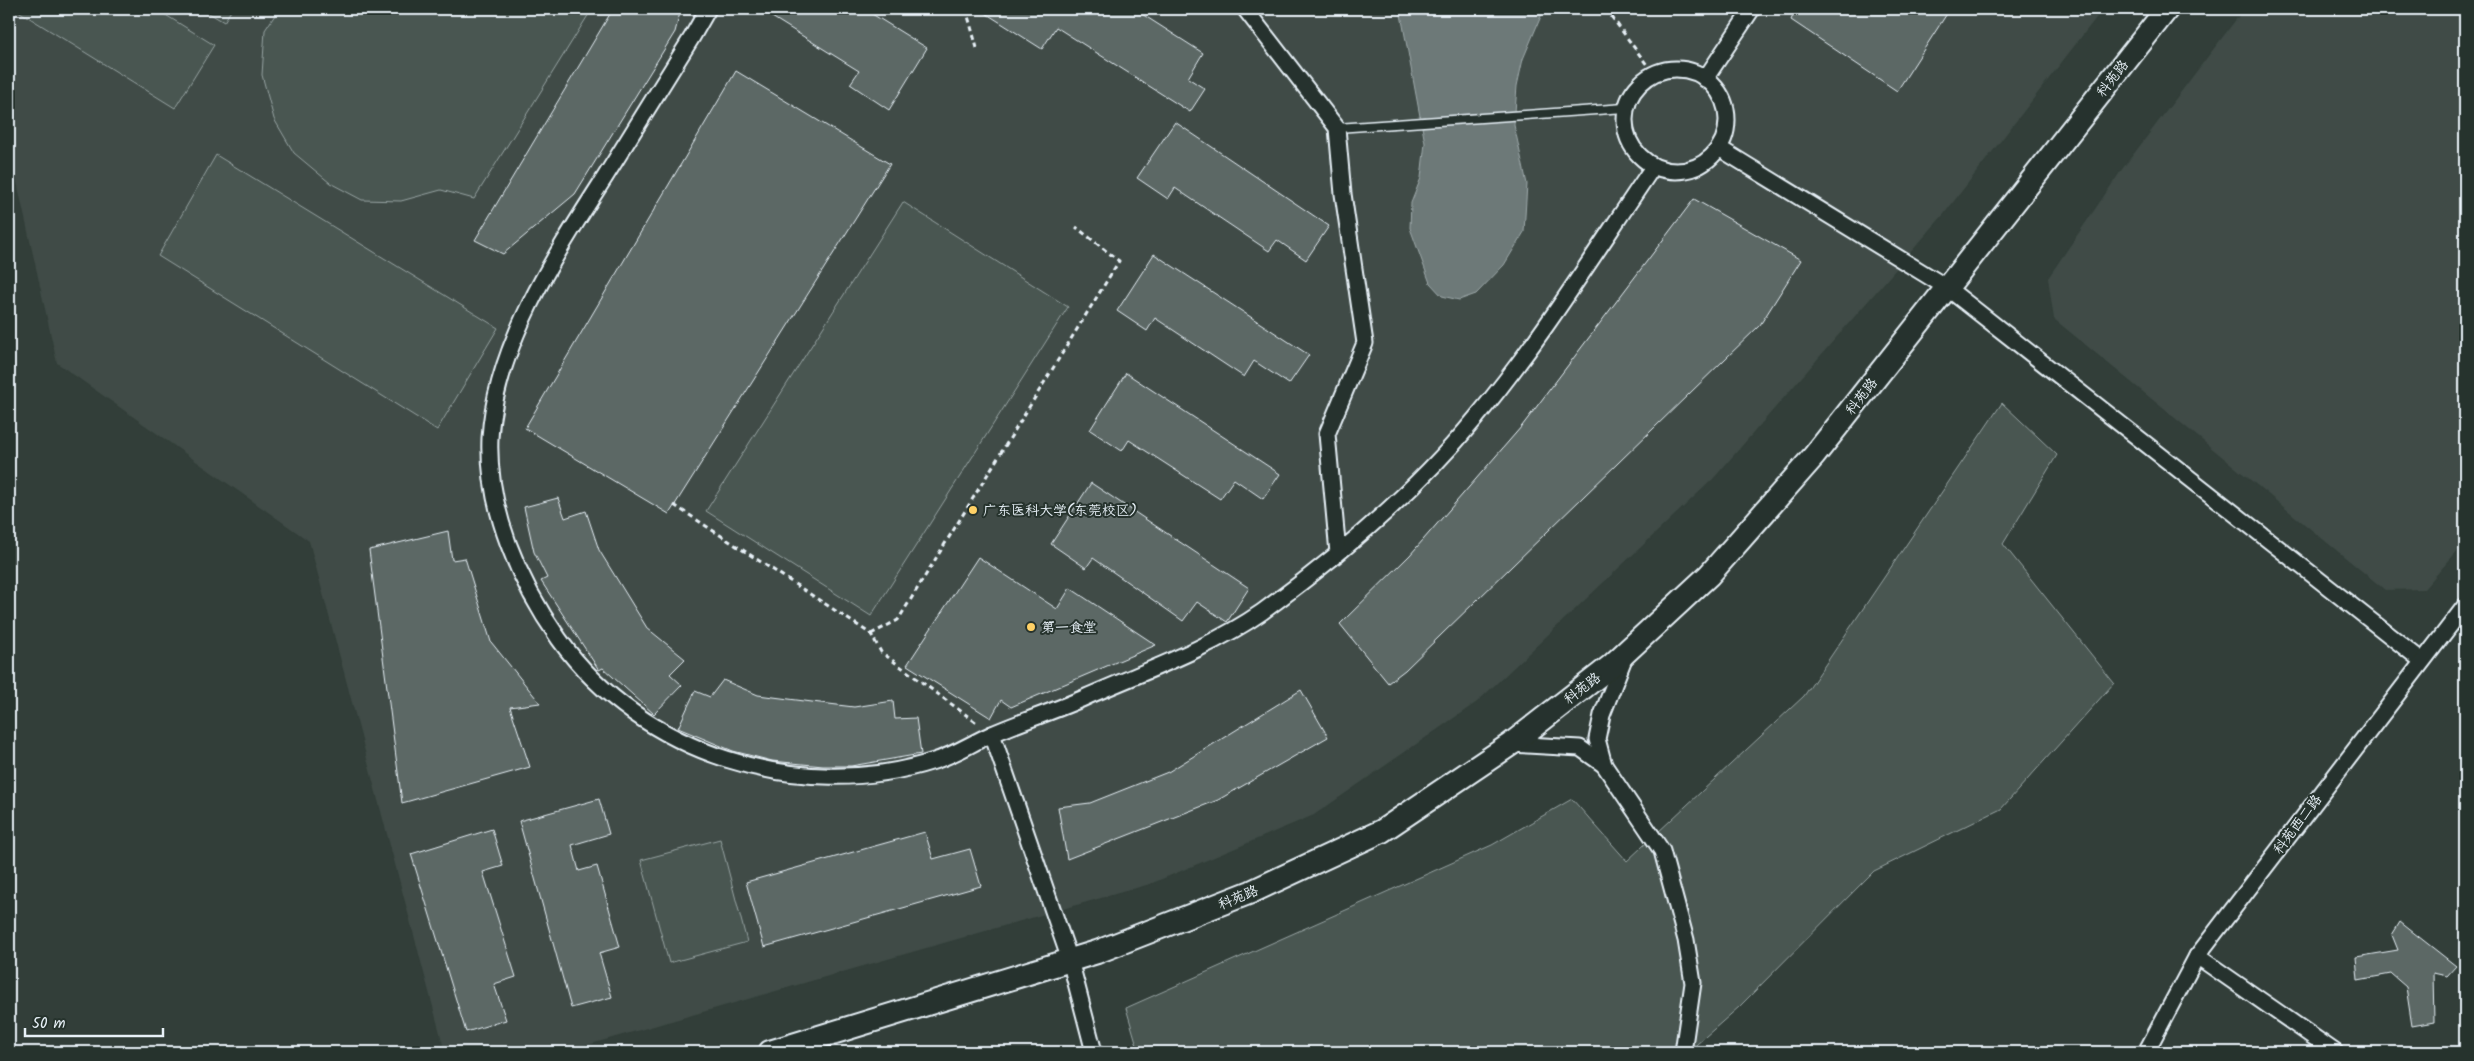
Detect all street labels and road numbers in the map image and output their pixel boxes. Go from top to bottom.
street label: 科苑路 [2091,55,2134,102]
street label: 科苑路 [1840,373,1883,420]
street label: 科苑路 [1559,667,1606,710]
street label: 科苑西二路 [2268,790,2328,859]
street label: 科苑路 [1215,880,1262,916]

